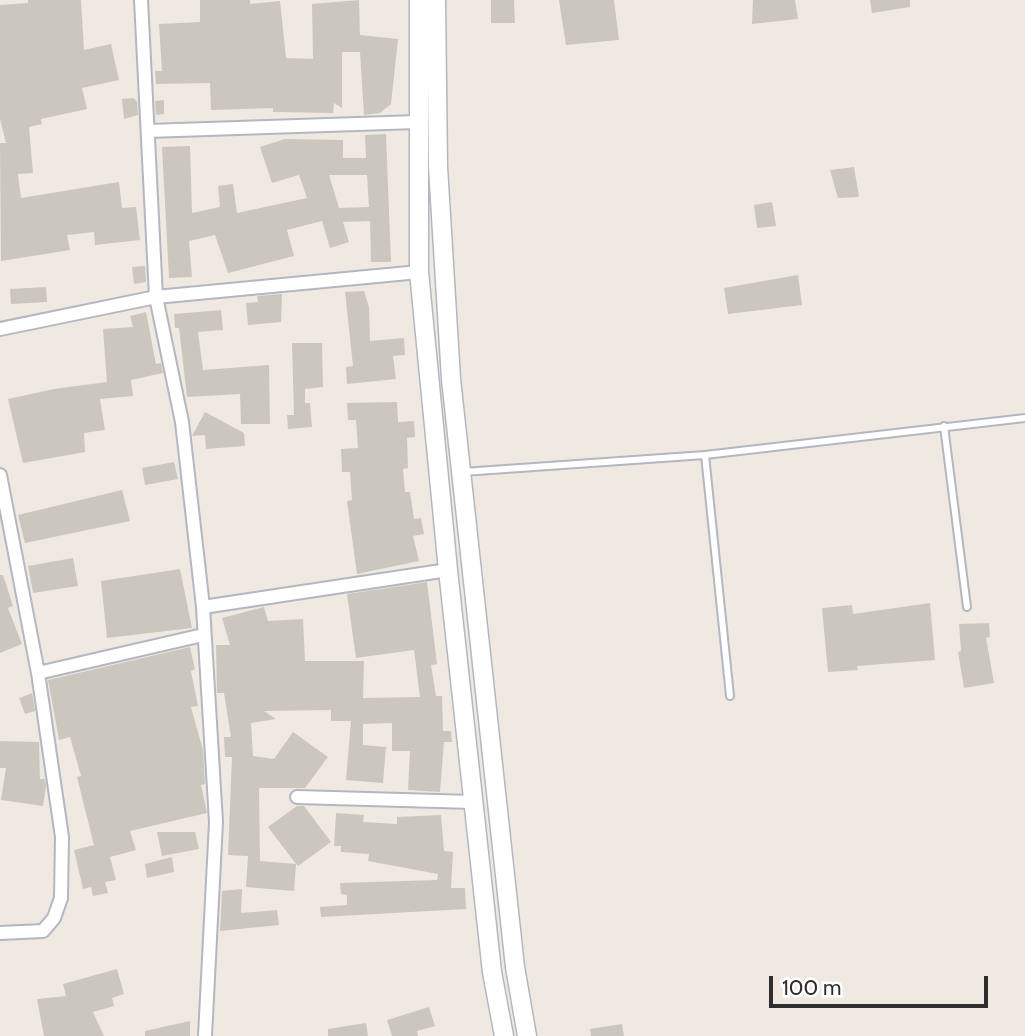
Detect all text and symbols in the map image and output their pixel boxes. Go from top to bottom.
scale bar [773,962,992,1006]
text: 100 m [782,975,841,1000]

